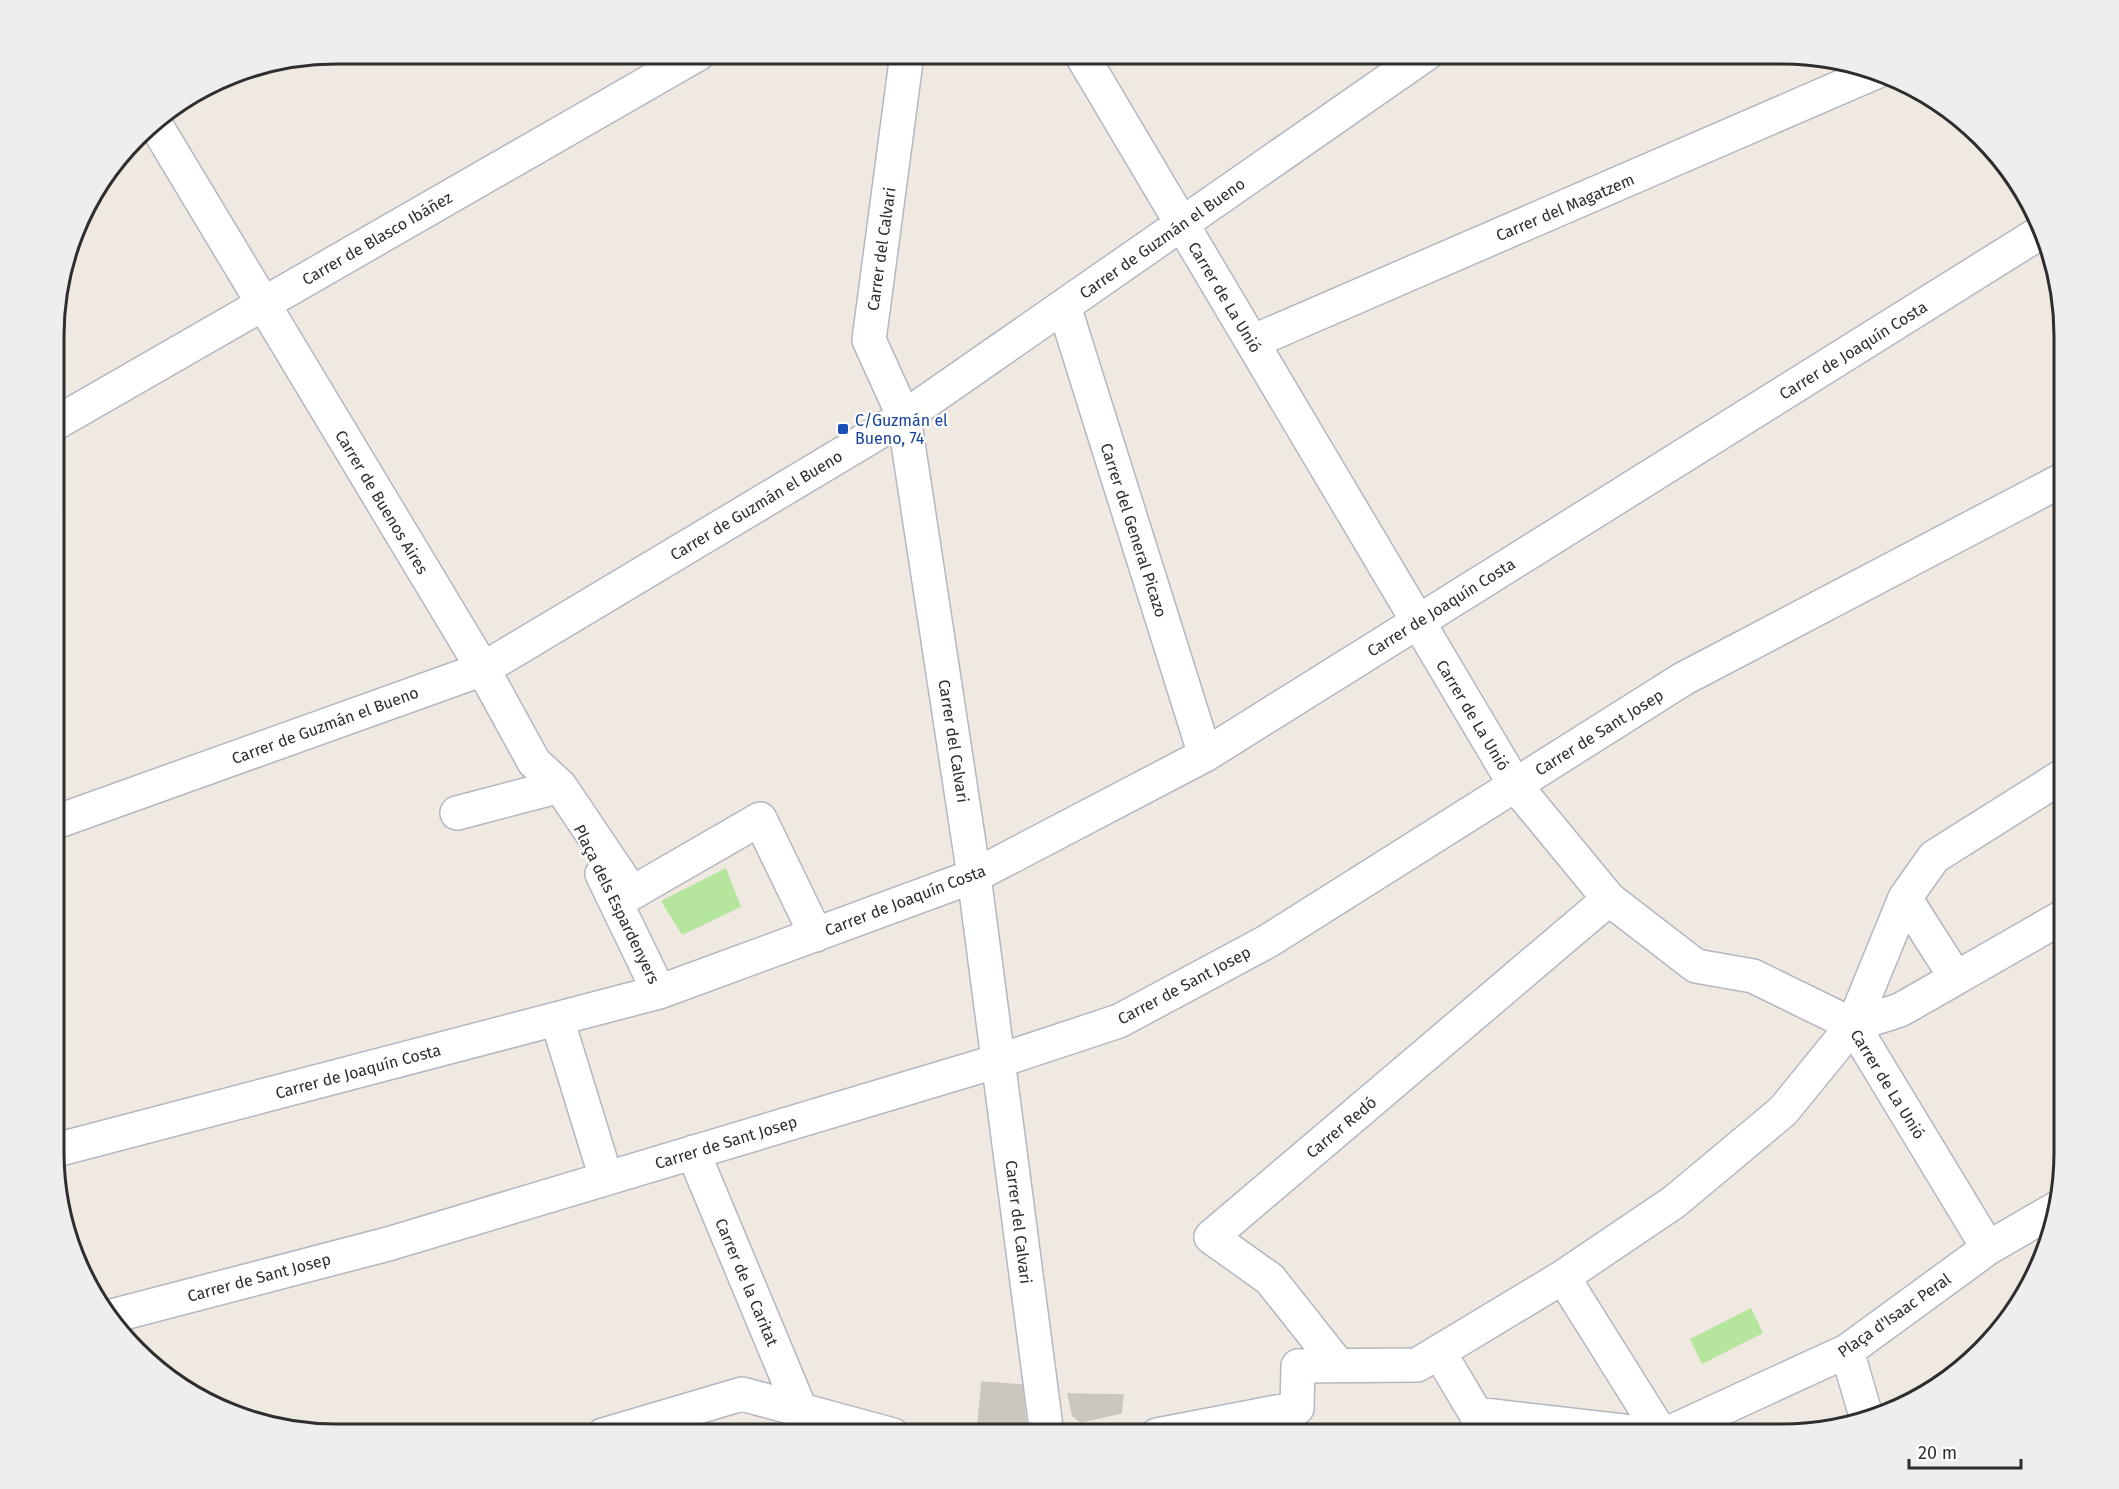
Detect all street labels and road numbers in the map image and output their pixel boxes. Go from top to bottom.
street label: Carrer del Magatzem [1493,170,1637,245]
street label: Carrer de Guzmán el Bueno [1076,174,1249,303]
street label: Carrer del Calvari [863,186,900,312]
street label: Carrer de Blasco Ibáñez [299,188,456,289]
street label: Carrer de La Unió [1184,239,1265,356]
street label: Carrer de Joaquín Costa [1776,297,1931,404]
street label: Carrer de Buenos Aires [331,427,432,578]
street label: Carrer del General Picazo [1096,441,1171,620]
street label: Carrer de Guzmán el Bueno [667,446,846,564]
street label: Carrer de Joaquín Costa [1364,554,1519,661]
street label: Carrer de La Unió [1432,657,1513,774]
street label: Carrer del Calvari [934,678,973,804]
street label: Carrer de Guzmán el Bueno [229,683,421,768]
street label: Carrer de Sant Josep [1532,685,1667,780]
street label: Plaça dels Espardenyers [569,822,663,987]
street label: Carrer de Joaquín Costa [822,861,988,940]
street label: Carrer de Sant Josep [1115,942,1254,1029]
street label: Carrer de La Unió [1846,1026,1929,1143]
street label: Carrer de Joaquín Costa [273,1040,443,1103]
street label: Carrer Redó [1302,1093,1380,1162]
street label: Carrer de Sant Josep [653,1112,800,1173]
street label: Carrer del Calvari [1001,1159,1036,1285]
street label: Carrer de la Caritat [711,1215,782,1349]
street label: Carrer de Sant Josep [185,1249,333,1306]
street label: Plaça d'Isaac Peral [1834,1269,1955,1362]

